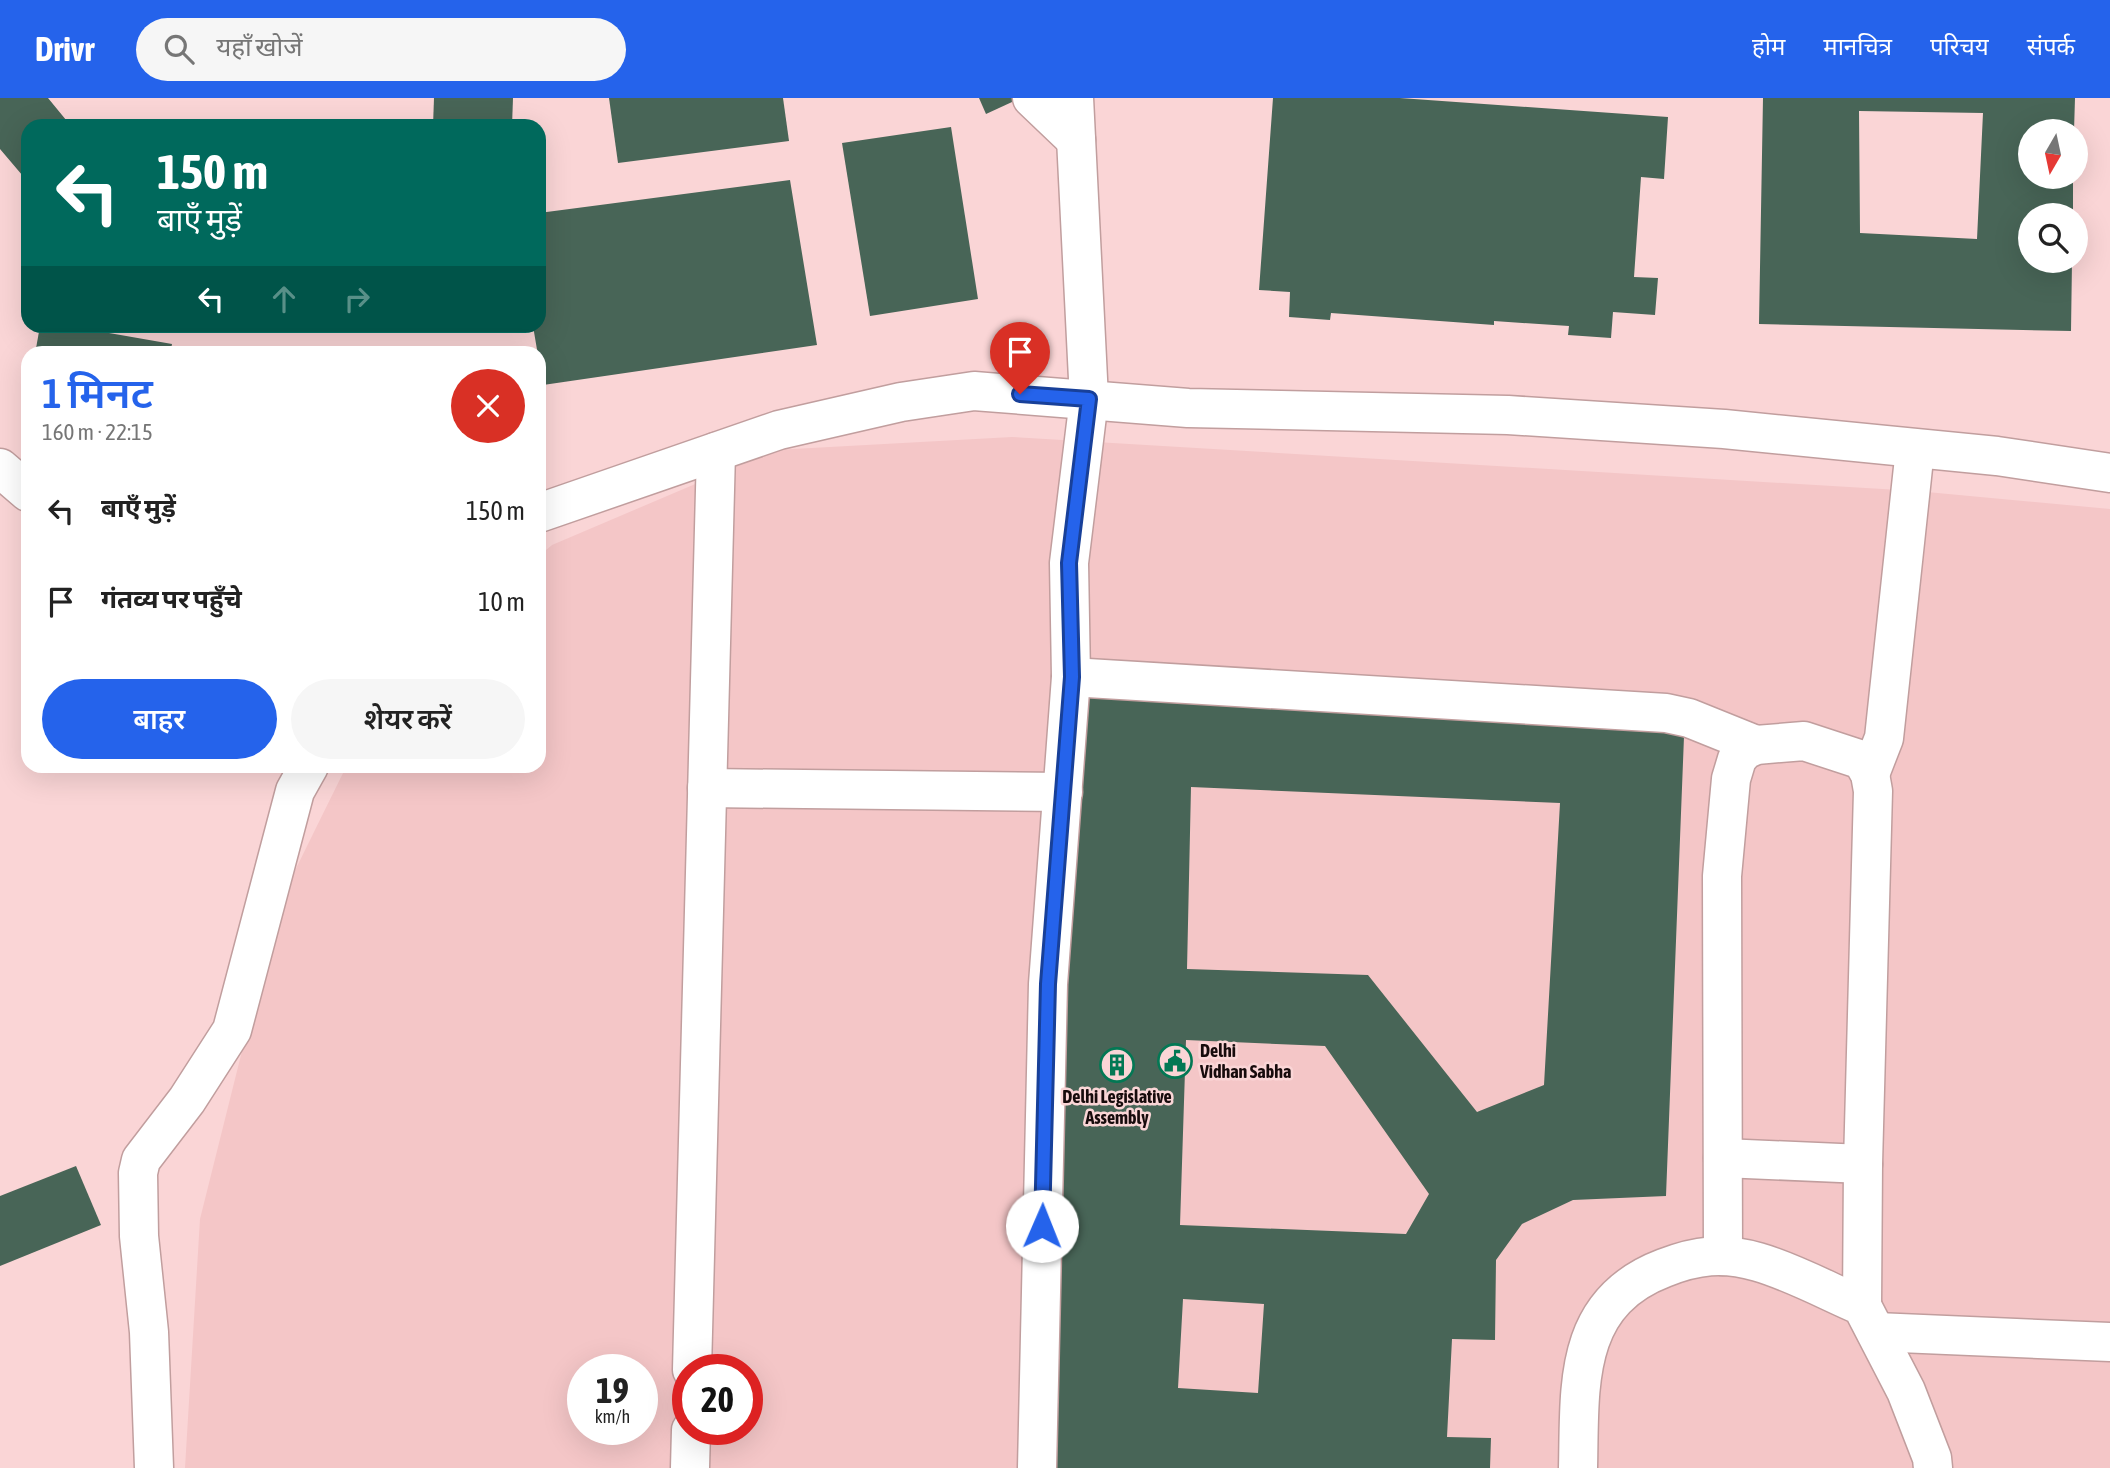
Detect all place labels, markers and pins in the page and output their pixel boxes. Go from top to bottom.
pin [990,322,1050,394]
place label: Delhi Vidhan Sabha [1199,1040,1291,1082]
public building icon: Delhi Vidhan Sabha [1156,1042,1194,1080]
building icon: Delhi Legislative Assembly [1098,1046,1136,1084]
place label: Delhi Legislative Assembly [1062,1086,1172,1128]

